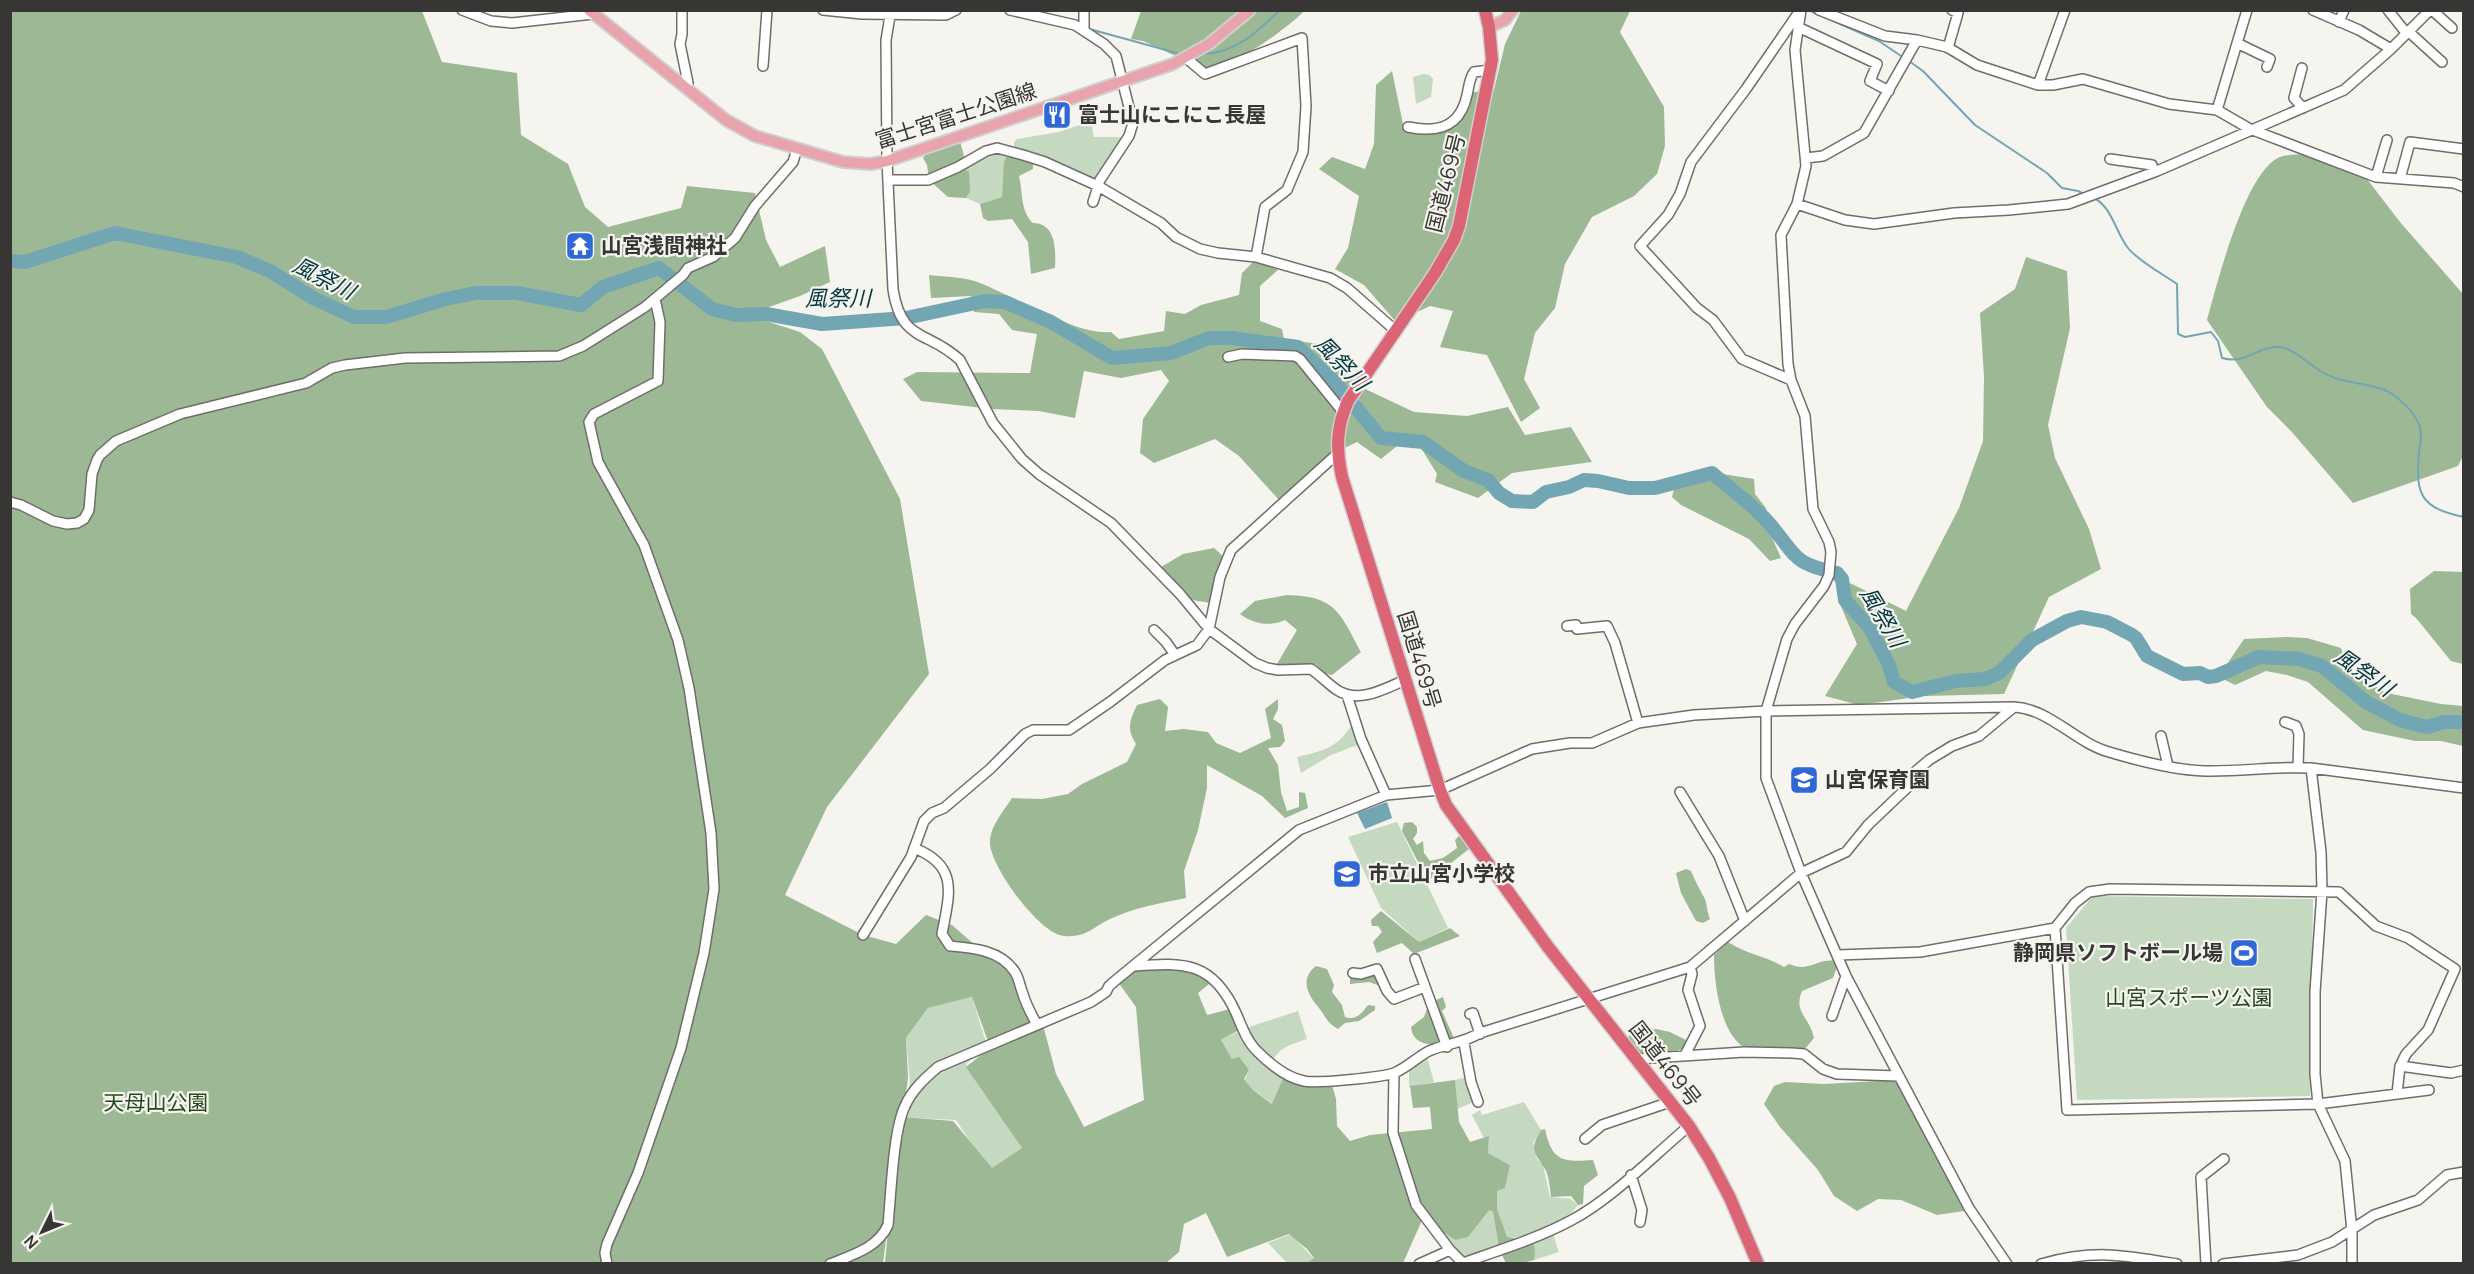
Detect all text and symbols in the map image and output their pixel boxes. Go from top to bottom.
street label: 富士宮富士公園線 [871,76,1040,154]
restaurant icon: 富士山にこにこ長屋 [1041,99,1073,131]
place label: 富士山にこにこ長屋 [1078,100,1266,128]
street label: 国道469号 [1419,130,1471,235]
temple icon: 山宮浅間神社 [564,230,596,262]
place label: 山宮浅間神社 [601,231,727,259]
water label: 風祭川 [288,250,362,307]
water label: 風祭川 [805,283,873,313]
water label: 風祭川 [1308,329,1377,399]
water label: 風祭川 [1853,581,1914,655]
street label: 国道469号 [1392,607,1448,712]
water label: 風祭川 [2328,641,2401,704]
school or university icon: 山宮保育園 [1788,764,1820,796]
place label: 山宮保育園 [1825,765,1930,793]
school or university icon: 市立山宮小学校 [1331,858,1363,890]
place label: 市立山宮小学校 [1368,859,1515,887]
sports icon: 静岡県ソフトボール場 [2228,937,2260,969]
place label: 静岡県ソフトボール場 [2013,938,2223,966]
park label: 山宮スポーツ公園 [2105,983,2273,1011]
street label: 国道469号 [1624,1015,1708,1112]
park label: 天母山公園 [104,1088,209,1116]
north arrow [12,1202,72,1262]
text: N [19,1231,43,1254]

